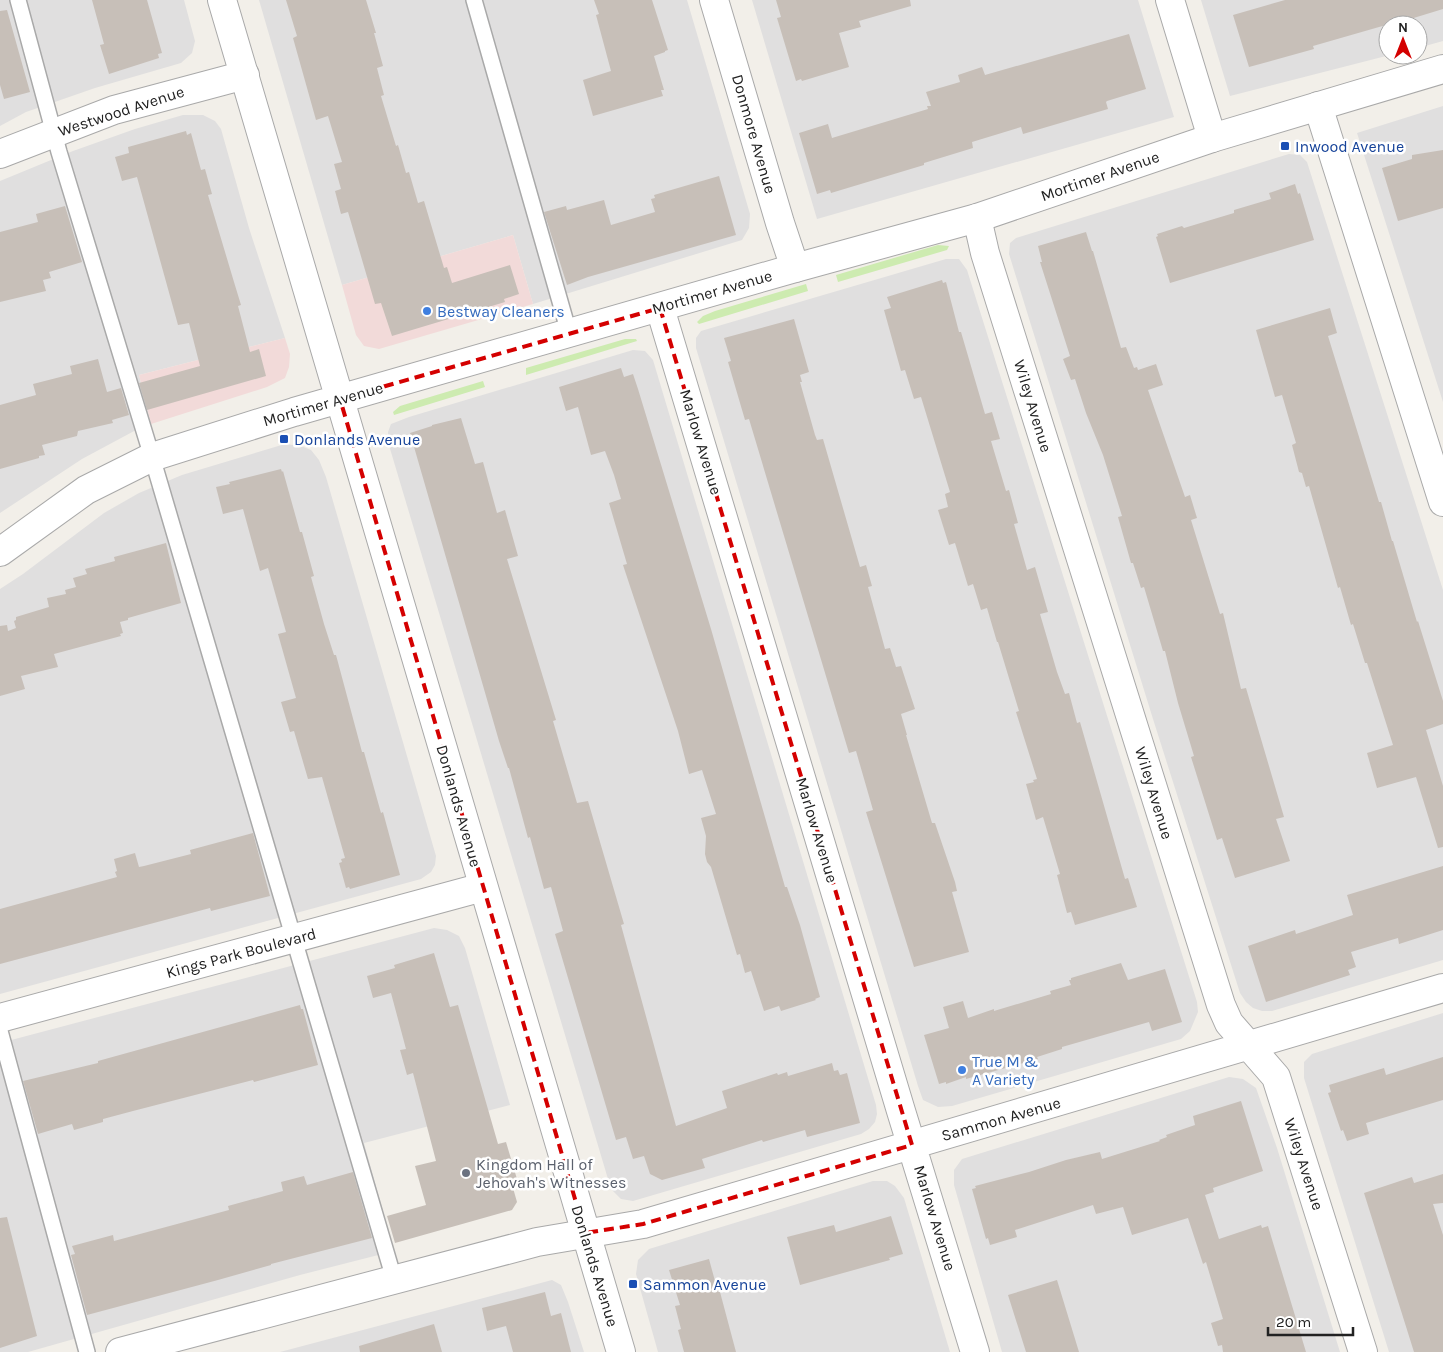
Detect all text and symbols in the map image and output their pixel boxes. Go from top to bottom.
north arrow [1378,15,1428,65]
text: N [1398,19,1408,36]
street label: Donmore Avenue [728,72,780,196]
street label: Westwood Avenue [56,82,186,140]
place label: Inwood Avenue [1295,137,1404,156]
marker: Inwood Avenue [1279,140,1291,152]
street label: Mortimer Avenue [1038,147,1162,205]
street label: Mortimer Avenue [650,266,774,318]
place label: Bestway Cleaners [437,302,565,321]
marker: Bestway Cleaners [421,305,433,317]
street label: Wiley Avenue [1010,357,1056,455]
street label: Mortimer Avenue [261,378,385,430]
street label: Marlow Avenue [676,387,726,497]
place label: Donlands Avenue [294,430,420,449]
marker: Donlands Avenue [278,433,290,445]
street label: Donlands Avenue [432,743,486,869]
street label: Wiley Avenue [1131,744,1177,842]
street label: Marlow Avenue [792,775,842,885]
street label: Kings Park Boulevard [164,924,318,982]
place label: True M & A Variety [972,1052,1038,1089]
marker: True M & A Variety [956,1064,968,1076]
street label: Sammon Avenue [939,1093,1063,1145]
street label: Wiley Avenue [1280,1116,1328,1212]
place label: Kingdom Hall of Jehovah's Witnesses [476,1155,626,1192]
street label: Marlow Avenue [910,1163,960,1273]
marker: Kingdom Hall of Jehovah's Witnesses [460,1167,472,1179]
street label: Donlands Avenue [567,1203,623,1329]
place label: Sammon Avenue [643,1275,766,1294]
marker: Sammon Avenue [627,1278,639,1290]
scale bar [1268,1304,1353,1336]
text: 20 m [1276,1313,1311,1331]

